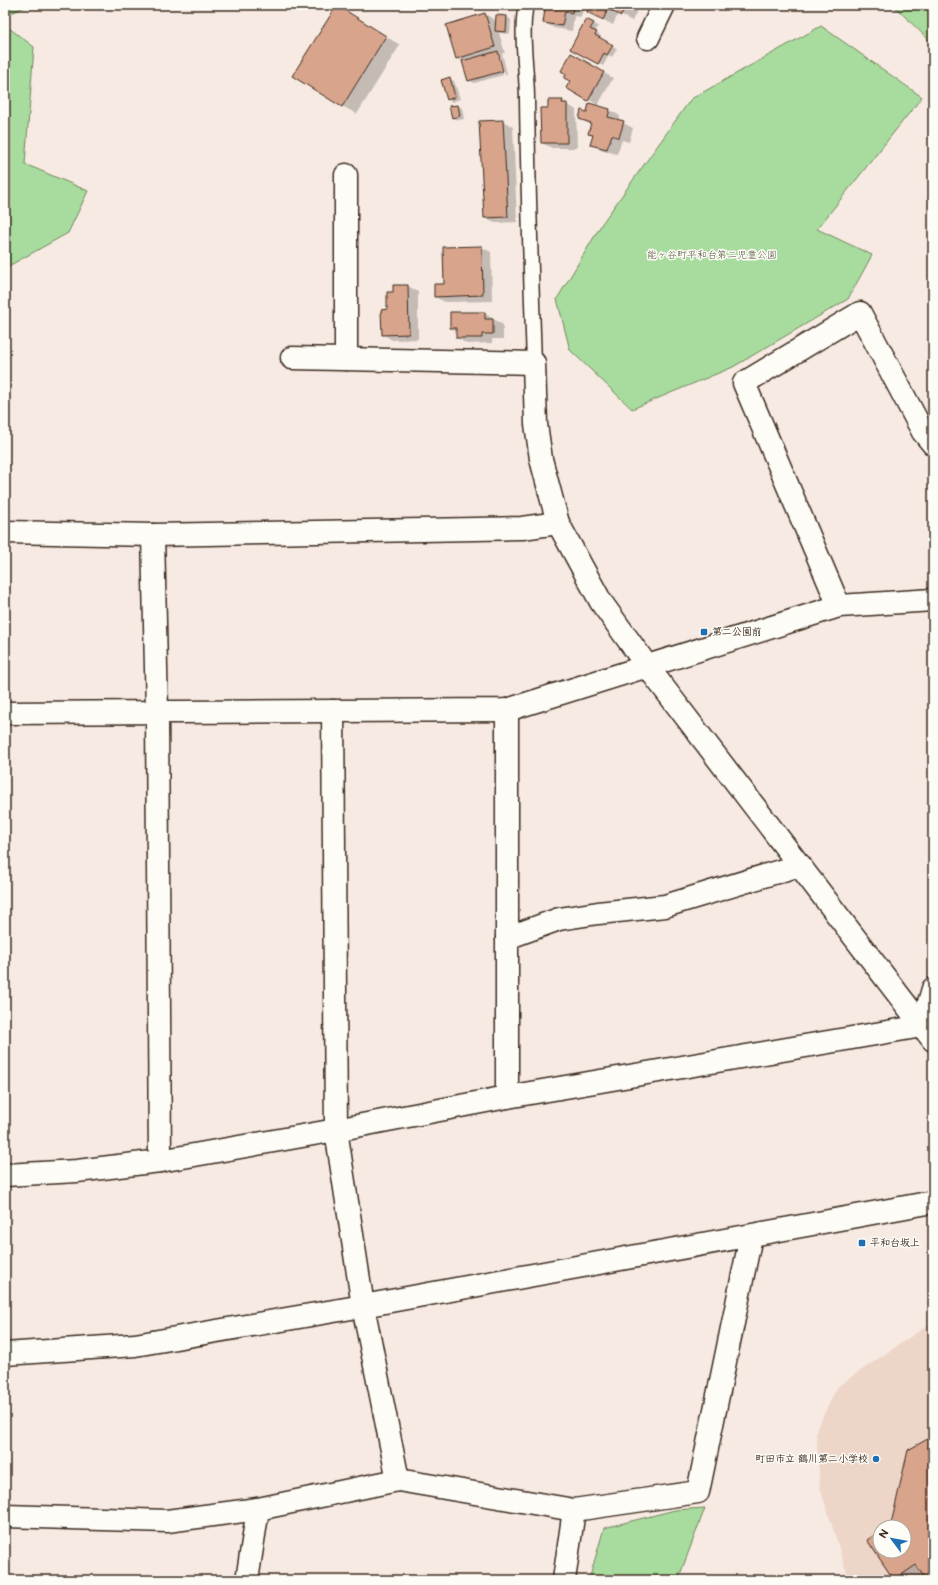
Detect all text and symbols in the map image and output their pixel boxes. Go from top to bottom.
park label: 能ヶ谷町平和台第二児童公園 [647,249,777,261]
place label: 第二公園前 [712,626,762,638]
marker: 第二公園前 [699,627,709,637]
place label: 平和台坂上 [870,1237,920,1249]
marker: 平和台坂上 [857,1238,867,1248]
place label: 町田市立 鶴川第二小学校 [755,1453,868,1465]
marker: 町田市立 鶴川第二小学校 [871,1454,881,1464]
north arrow [872,1519,912,1559]
text: N [876,1527,892,1541]

